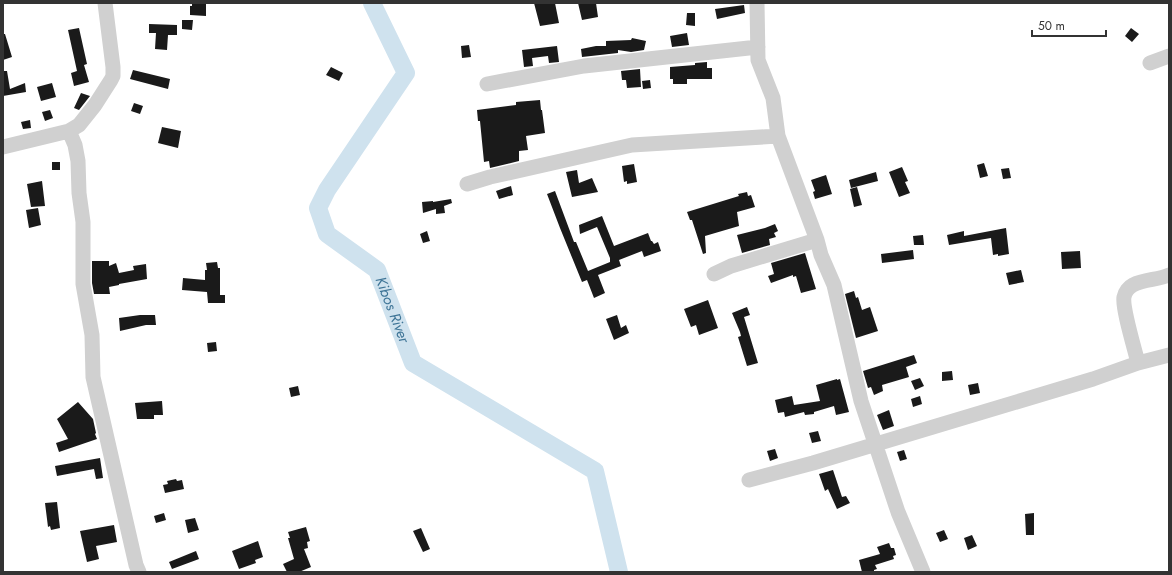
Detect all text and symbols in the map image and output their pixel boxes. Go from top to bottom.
scale bar [1032,12,1106,38]
text: 50 m [1038,17,1065,35]
water label: Kibos River [370,274,416,347]

